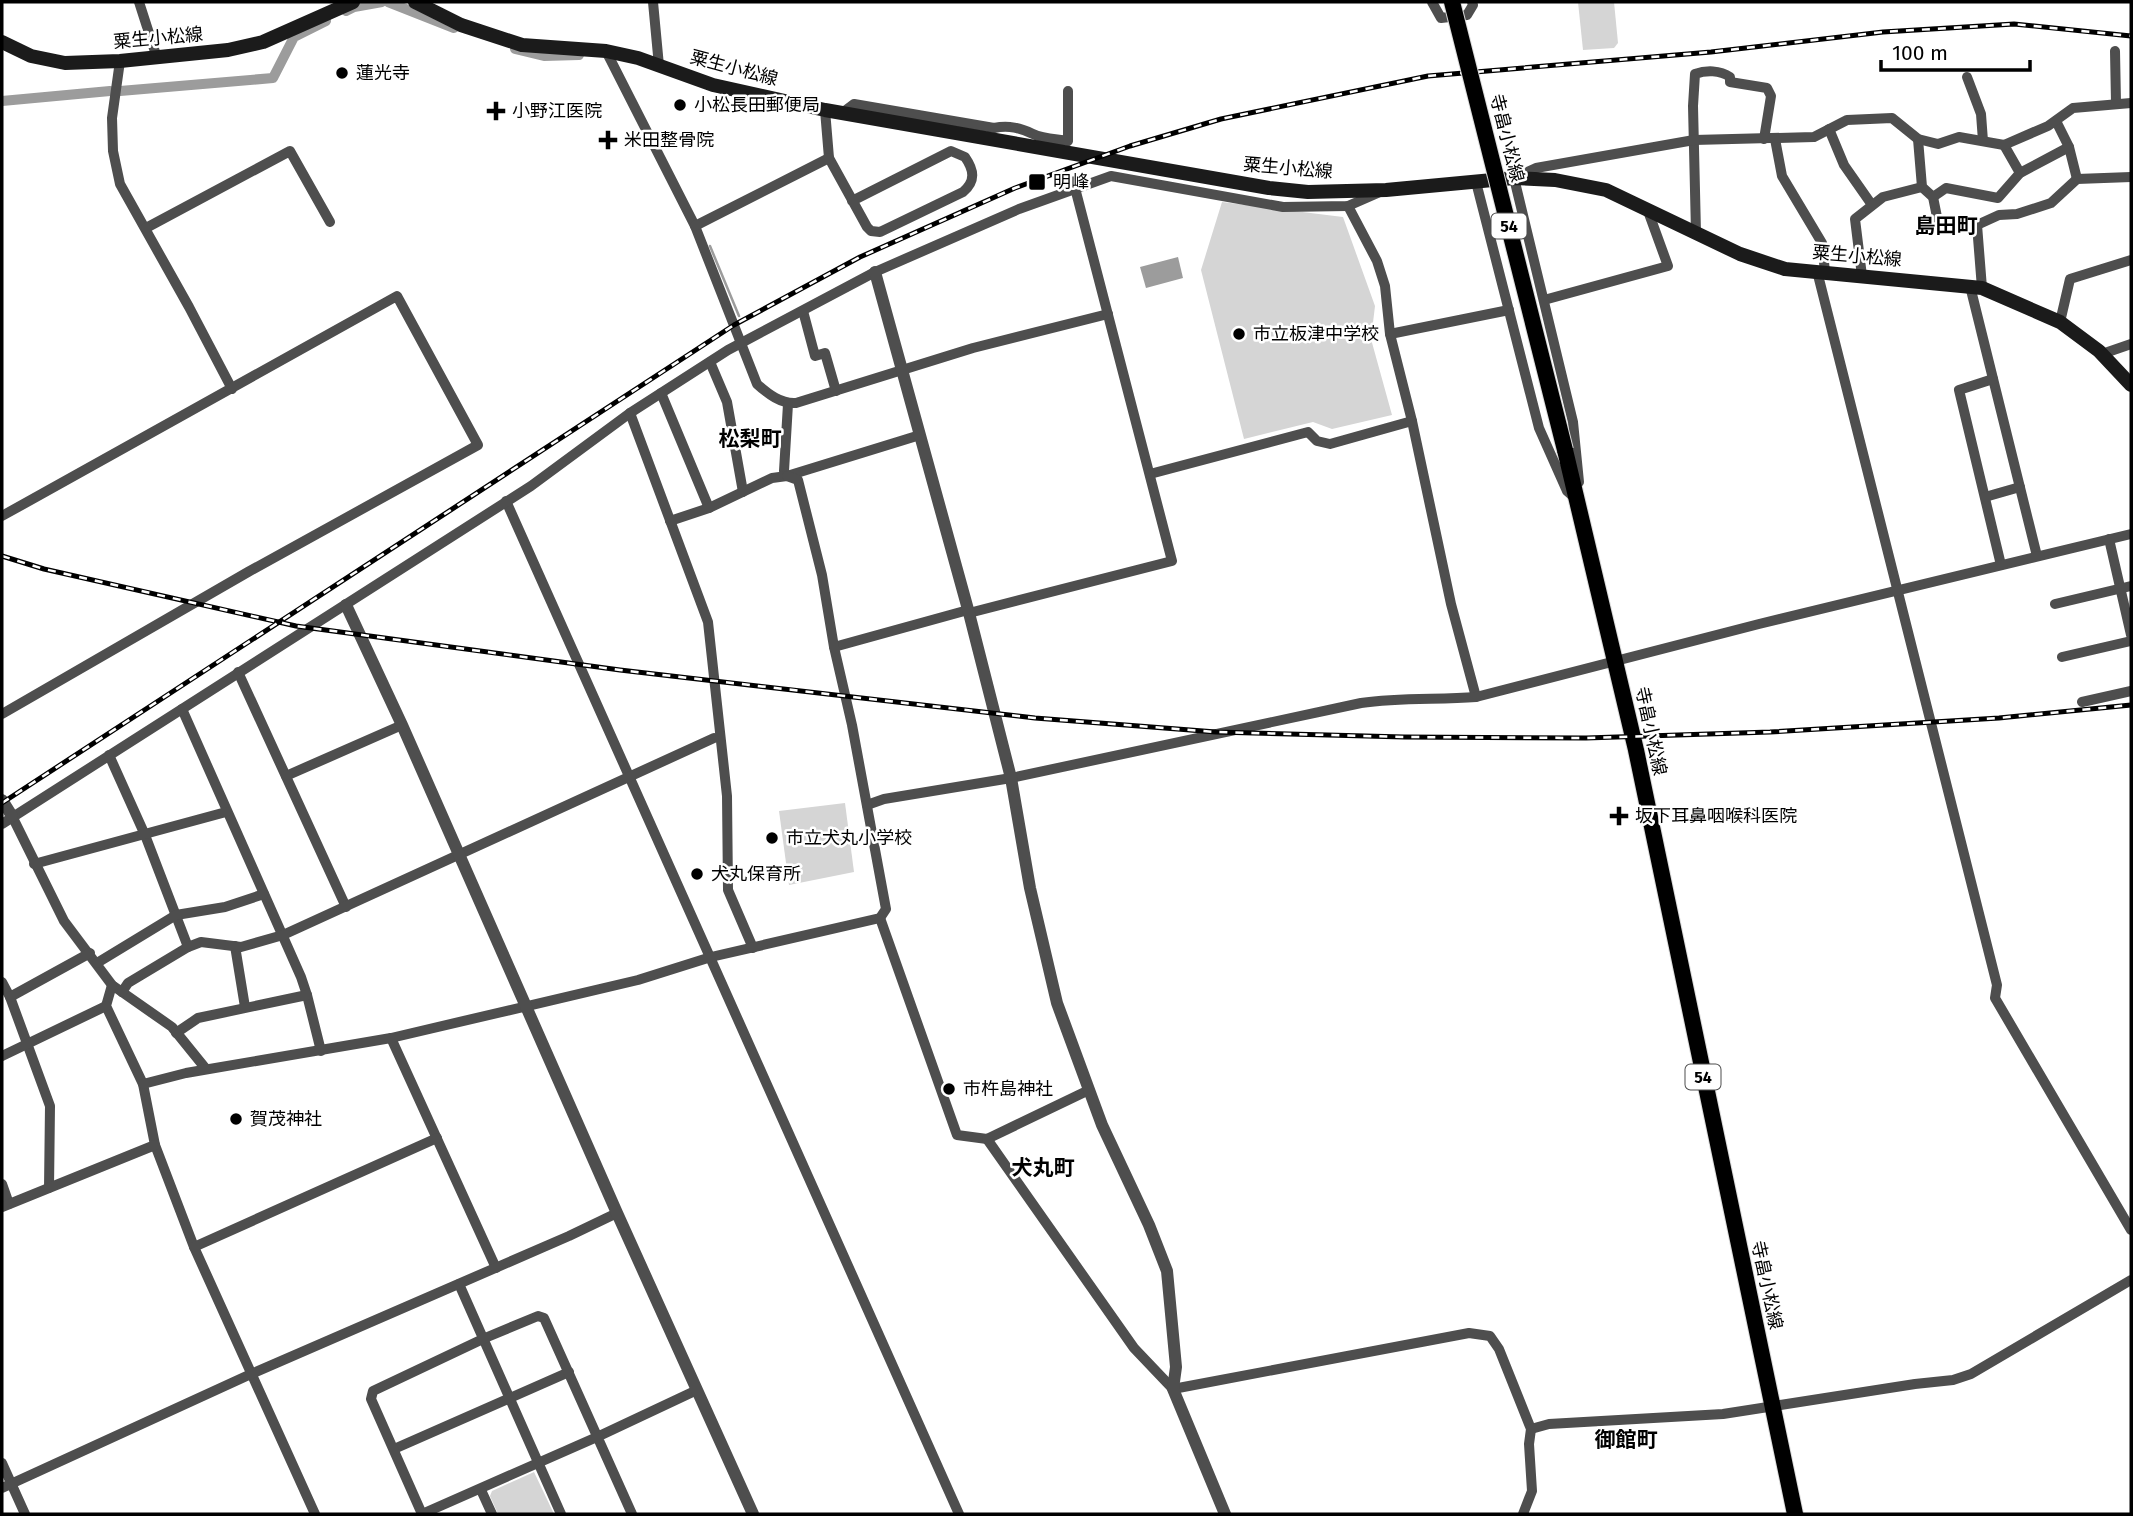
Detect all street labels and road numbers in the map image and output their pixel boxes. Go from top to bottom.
street label: 粟生小松線 [112,23,204,53]
street label: 粟生小松線 [688,46,780,90]
street label: 寺畠小松線 [1485,92,1529,184]
street label: 粟生小松線 [1242,153,1334,183]
road number: 54 [1492,214,1526,238]
street label: 粟生小松線 [1811,241,1903,271]
street label: 寺畠小松線 [1631,685,1671,777]
road number: 54 [1686,1064,1720,1090]
street label: 寺畠小松線 [1747,1239,1787,1331]

